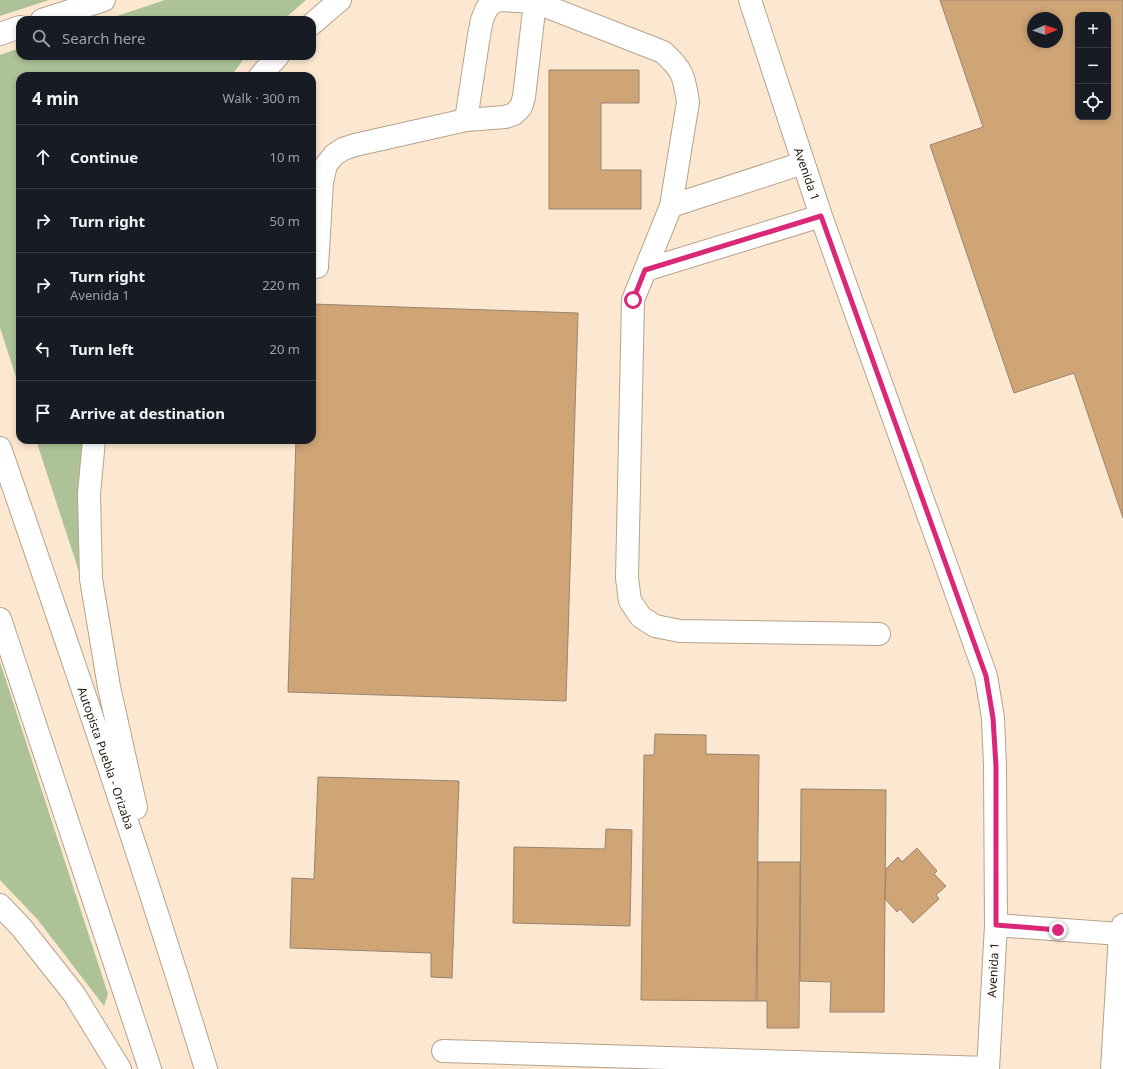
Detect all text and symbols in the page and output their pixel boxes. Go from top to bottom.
north arrow [1027,12,1063,48]
map controls [1075,12,1111,120]
button: + [1075,12,1111,48]
search box [16,16,316,60]
icon: search [30,27,52,49]
text: Search here [62,28,145,48]
button: − [1075,48,1111,84]
button: locate [1075,84,1111,120]
text: 4 min [32,87,79,110]
text: Walk · 300 m [222,89,300,107]
street label: Avenida 1 [790,145,824,203]
icon: ahead [32,146,54,168]
text: Continue [70,147,138,167]
text: 10 m [270,148,300,166]
icon: right [32,210,54,232]
text: Turn right [70,211,145,231]
text: 50 m [270,212,300,230]
text: Turn right [70,266,145,286]
icon: right [32,274,54,296]
text: 220 m [262,276,300,294]
text: Avenida 1 [70,286,130,304]
route start [624,291,642,309]
icon: left [32,338,54,360]
text: Turn left [70,339,134,359]
text: 20 m [270,340,300,358]
icon: arrive [32,402,54,424]
text: Arrive at destination [70,403,225,423]
street label: Autopista Puebla - Orizaba [74,684,138,832]
route end [1049,921,1067,939]
street label: Avenida 1 [983,942,1003,998]

